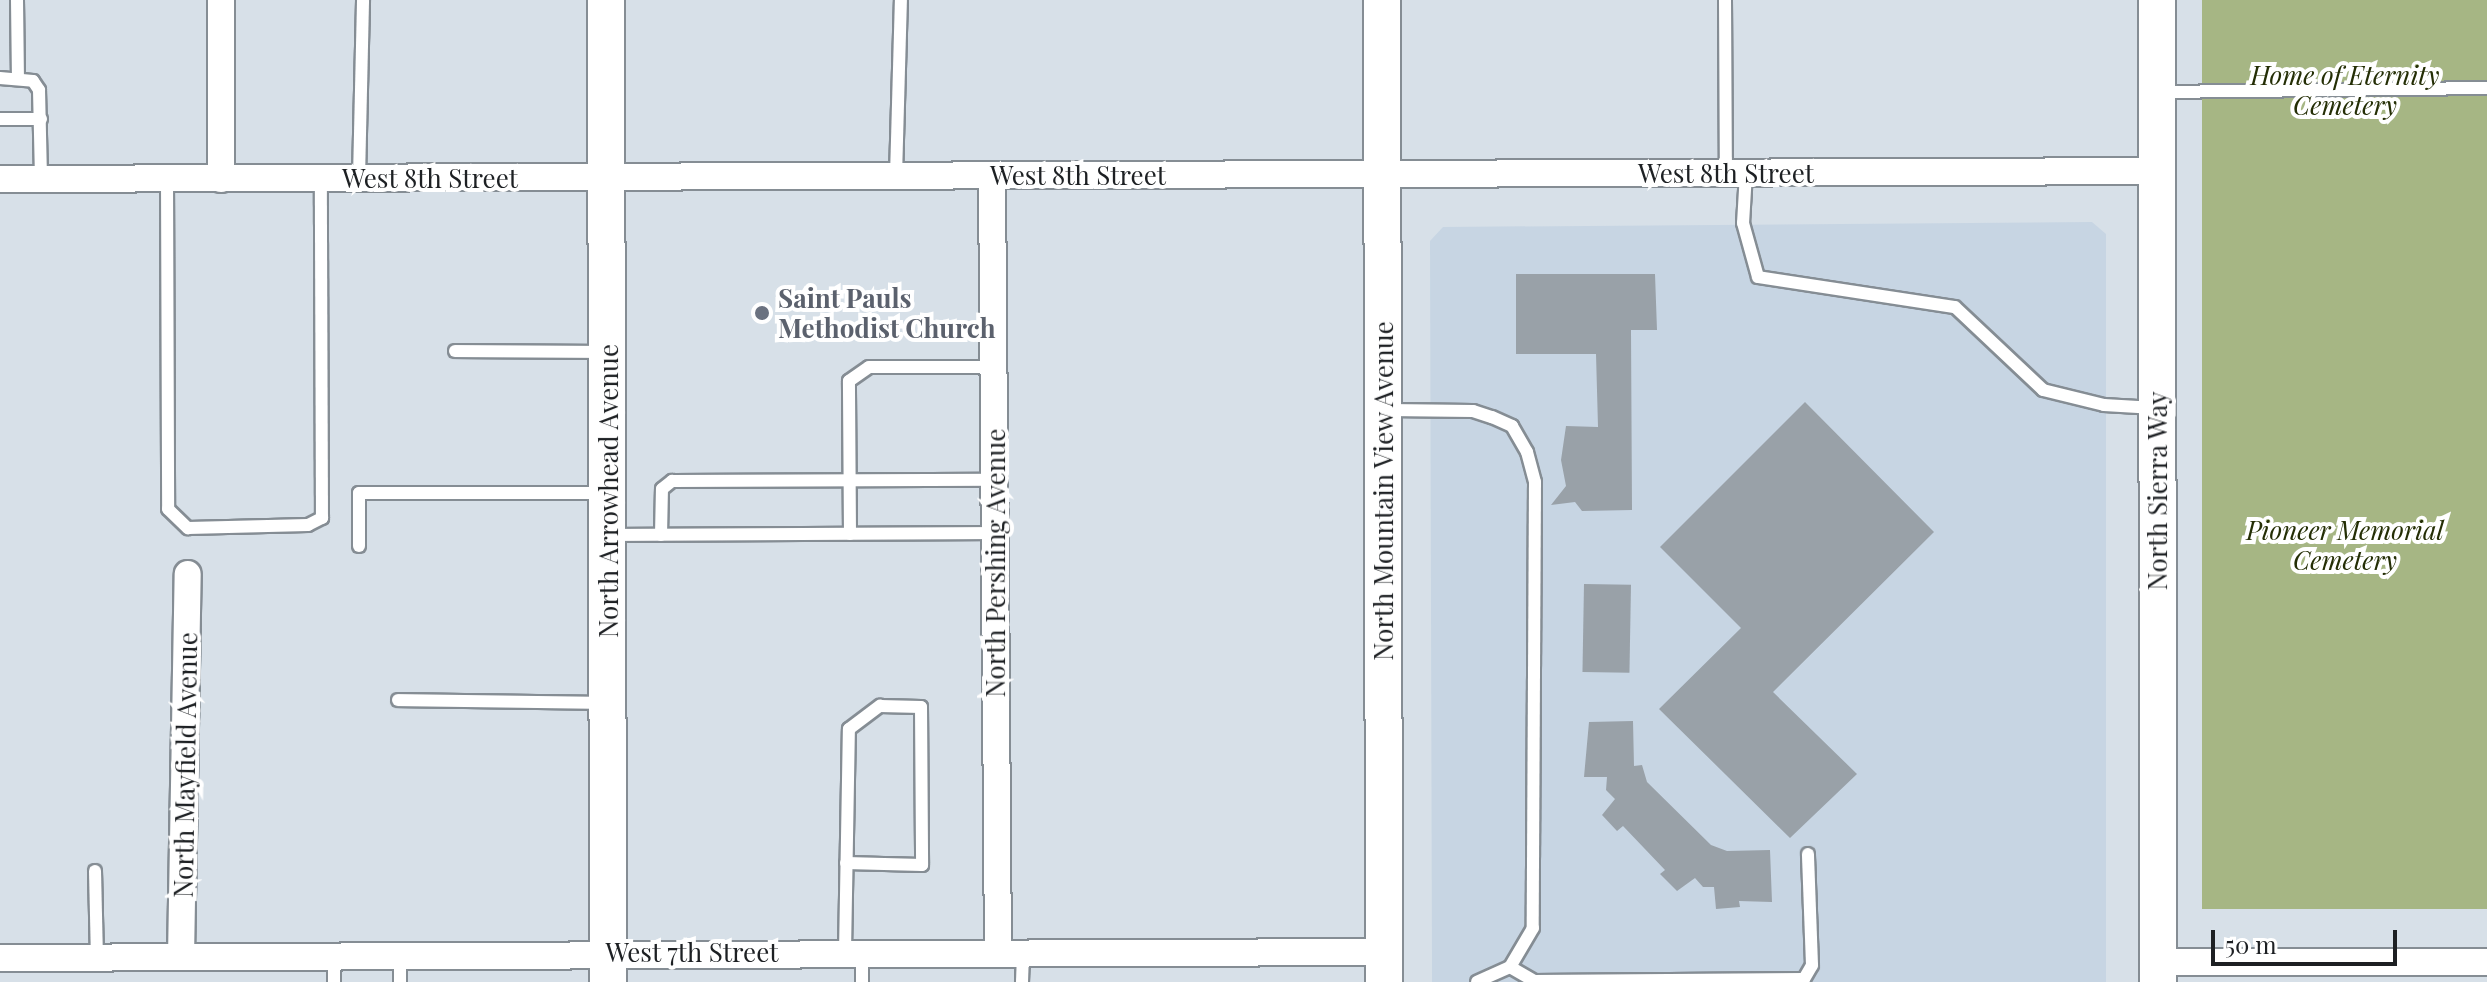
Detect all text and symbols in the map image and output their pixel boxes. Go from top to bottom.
park label: Home of Eternity Cemetery [2250,59,2440,120]
street label: West 8th Street [1638,157,1814,189]
street label: West 8th Street [990,159,1166,191]
street label: West 8th Street [342,162,518,194]
place label: Saint Pauls Methodist Church [778,282,996,344]
marker: Saint Pauls Methodist Church [753,304,771,322]
street label: North Mountain View Avenue [1367,320,1399,662]
street label: North Arrowhead Avenue [592,343,624,639]
street label: North Sierra Way [2141,391,2173,591]
street label: North Pershing Avenue [979,428,1011,698]
park label: Pioneer Memorial Cemetery [2246,514,2444,576]
street label: North Mayfield Avenue [167,631,203,899]
scale bar [2215,914,2401,964]
text: 50 m [2225,928,2277,960]
street label: West 7th Street [605,936,779,968]

